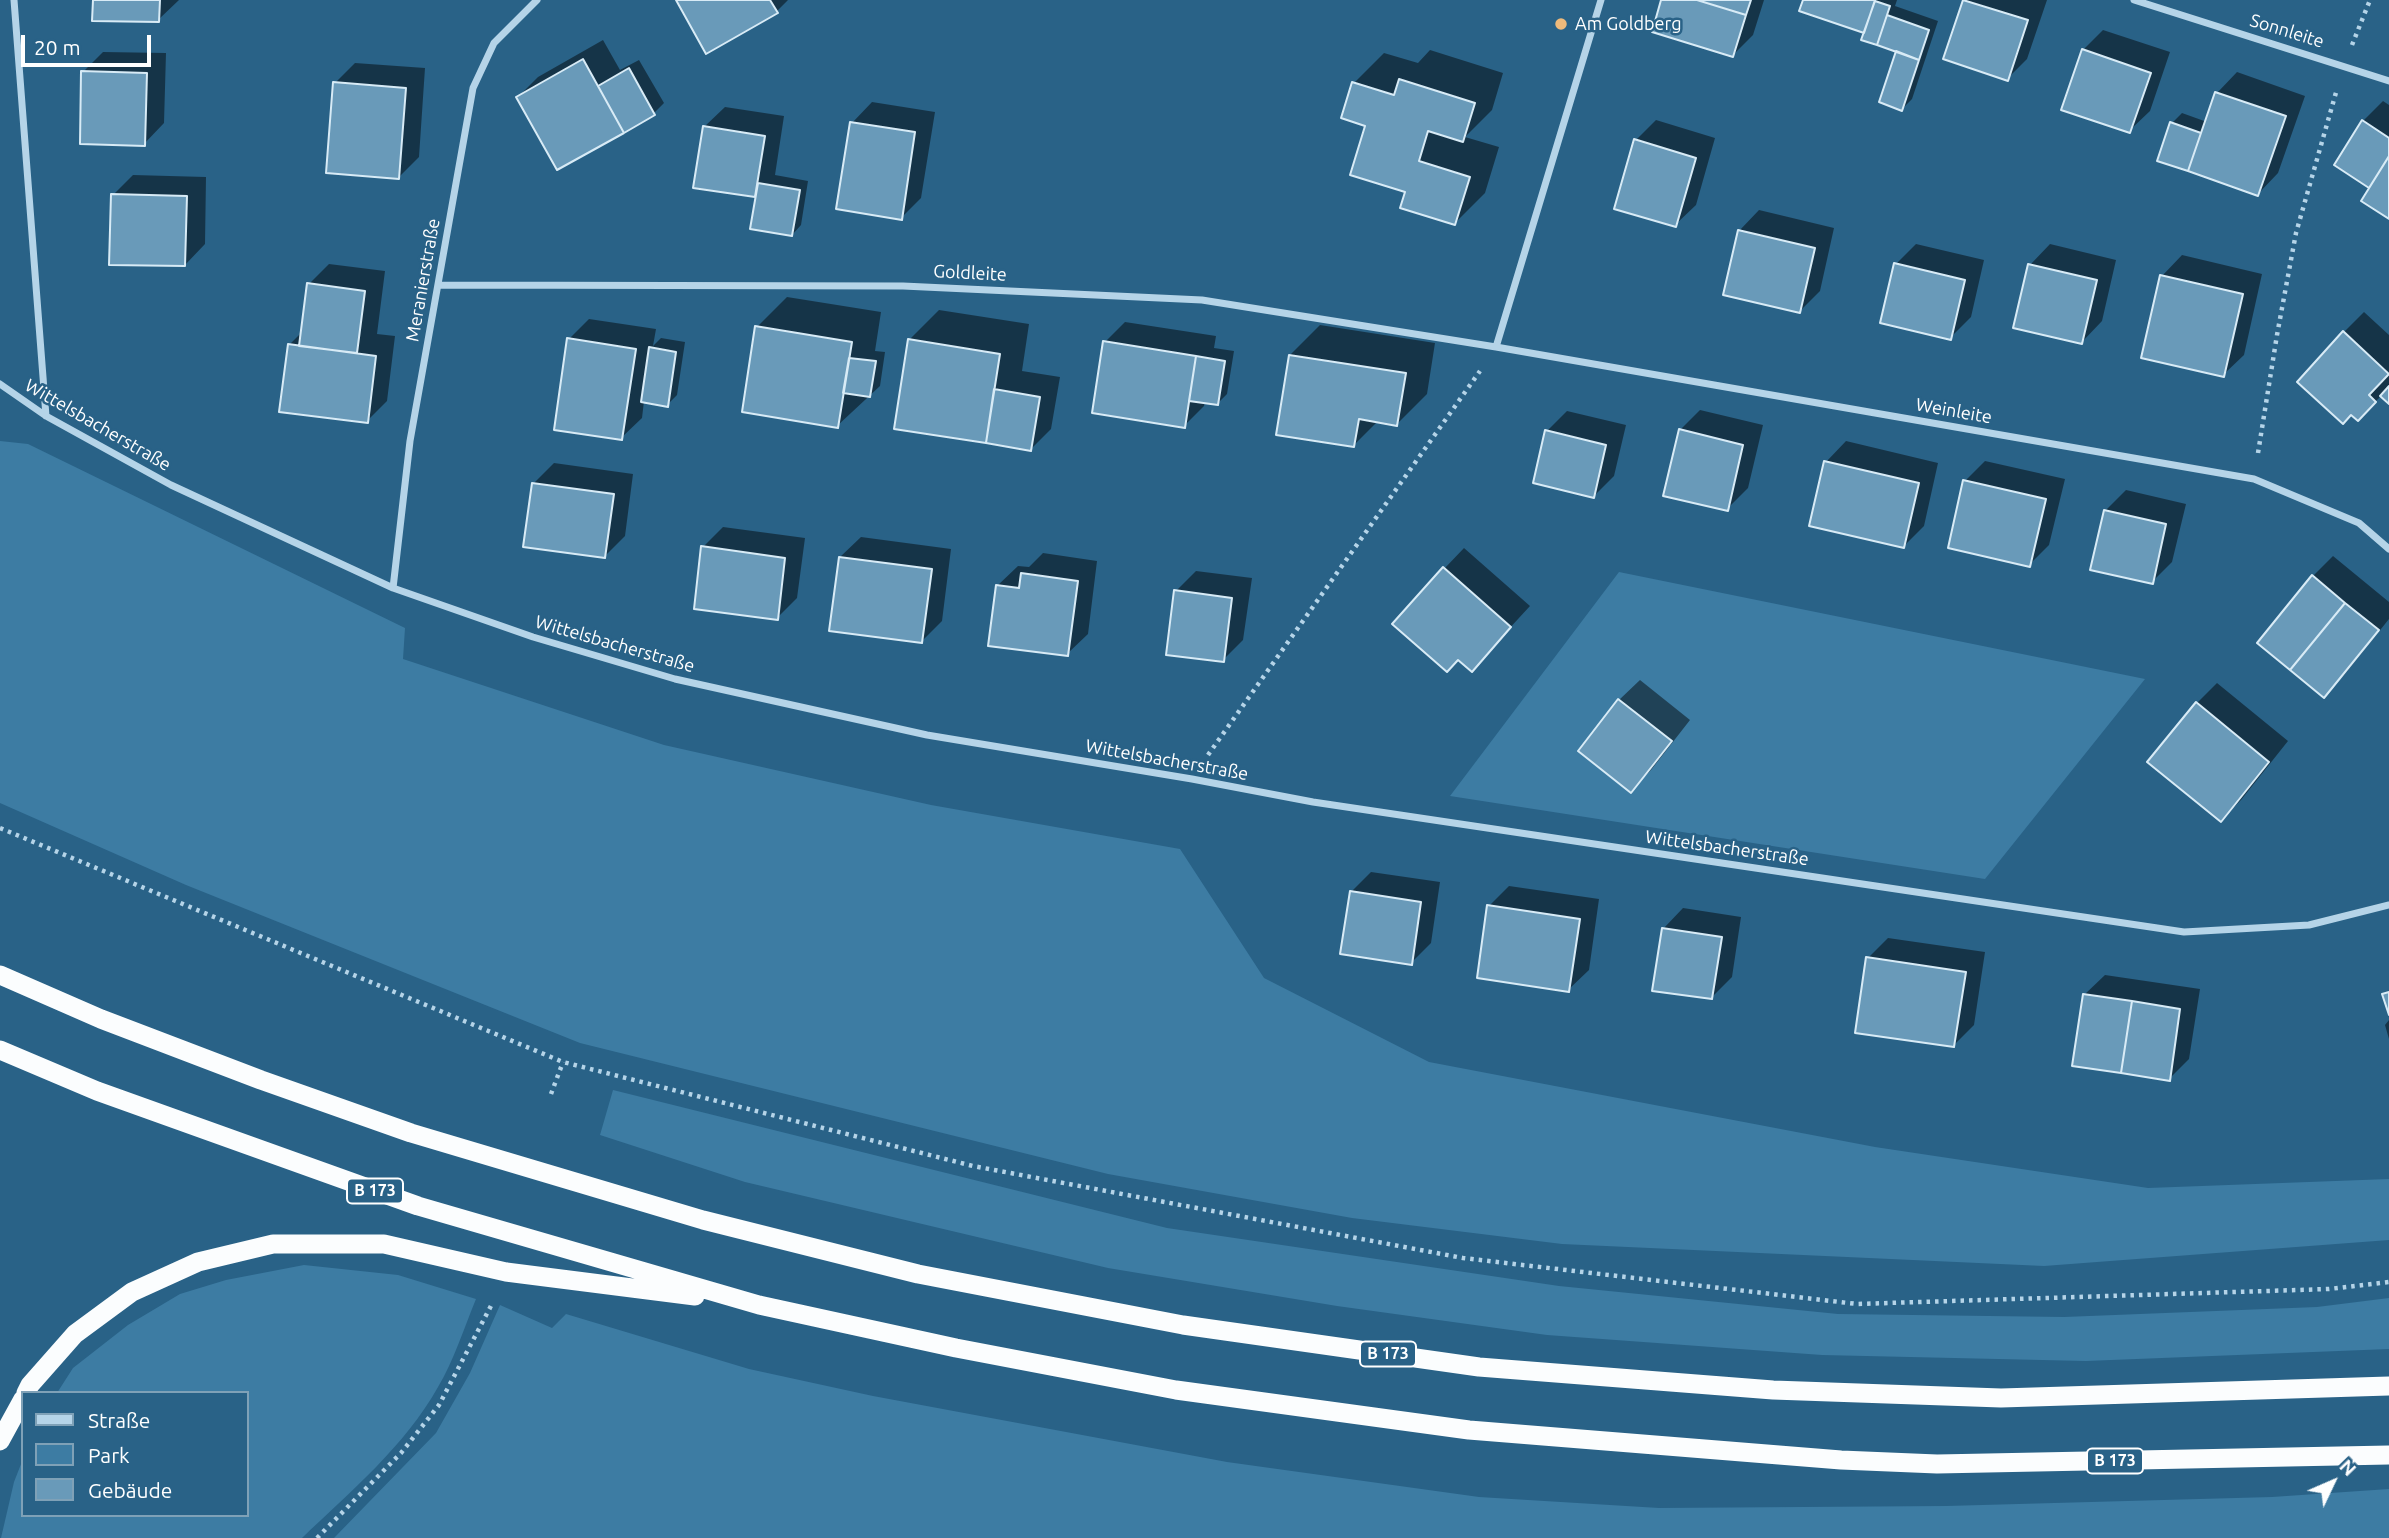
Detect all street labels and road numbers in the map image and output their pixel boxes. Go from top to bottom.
street label: Sonnleite [2247,9,2327,53]
street label: Meranierstraße [402,217,444,343]
street label: Goldleite [933,260,1007,286]
street label: Wittelsbacherstraße [21,374,175,476]
street label: Weinleite [1914,394,1994,428]
street label: Wittelsbacherstraße [533,611,697,677]
street label: Wittelsbacherstraße [1084,735,1250,785]
street label: Wittelsbacherstraße [1644,826,1810,870]
road number: B 173 [347,1178,403,1204]
road number: B 173 [1360,1342,1416,1366]
road number: B 173 [2087,1448,2143,1474]

